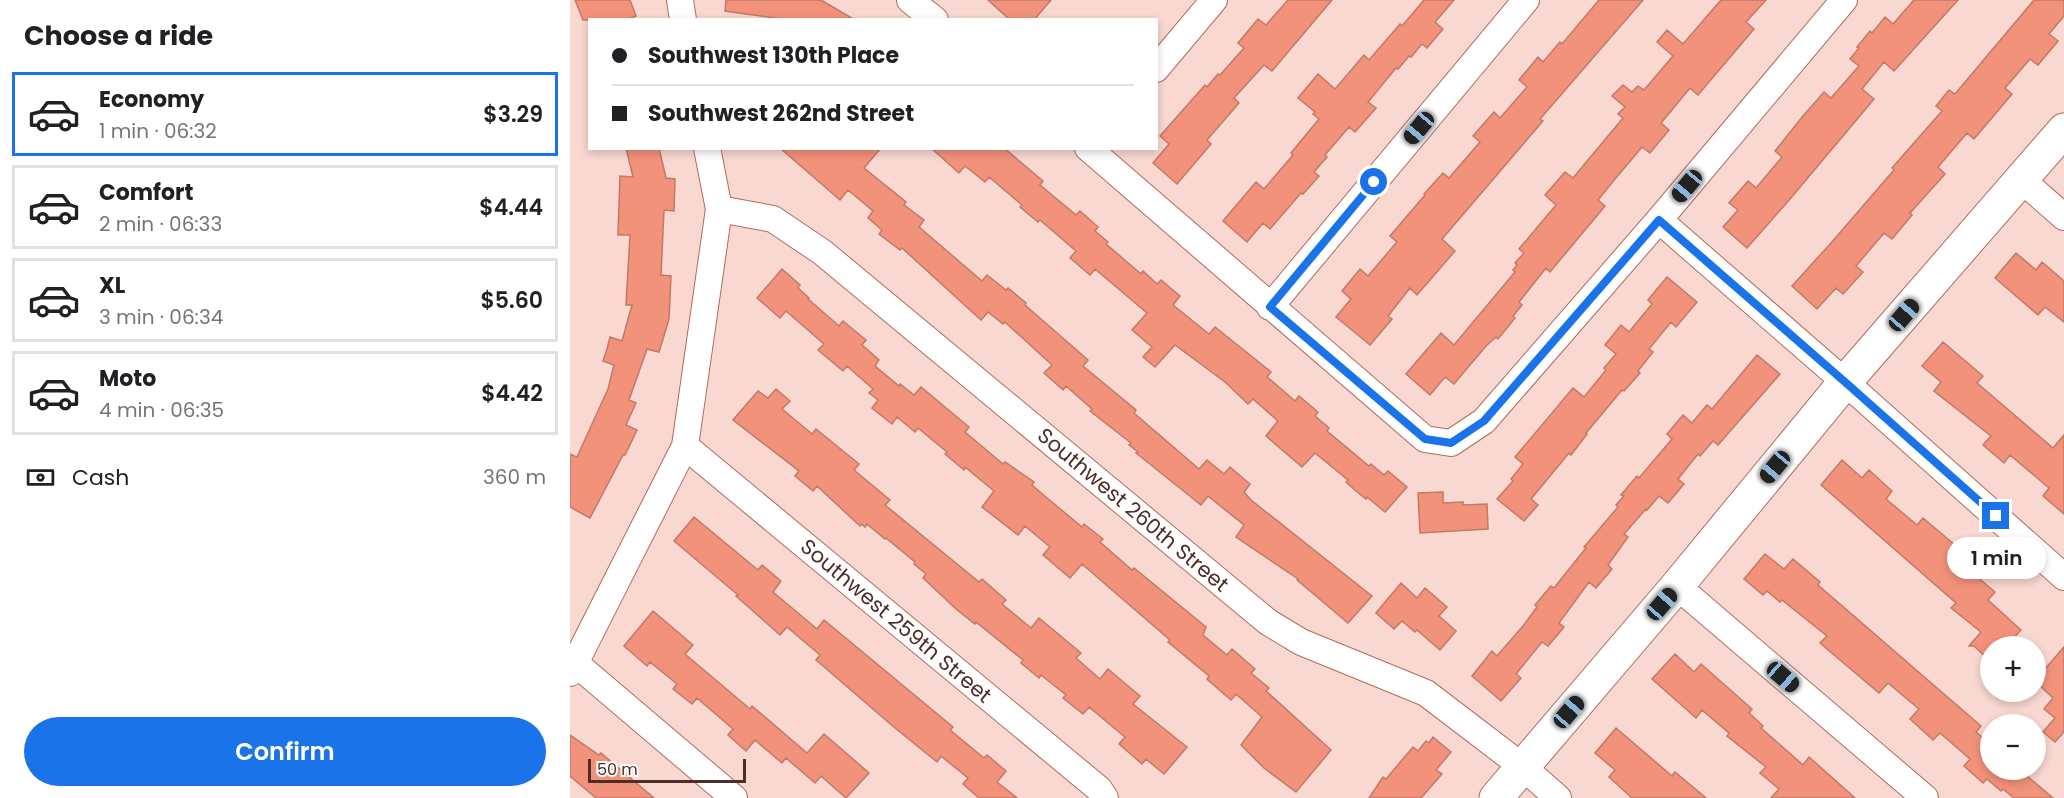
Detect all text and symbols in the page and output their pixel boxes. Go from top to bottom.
text: Choose a ride [24,17,213,54]
text: Southwest 130th Place [648,40,899,71]
text: Economy [99,84,204,115]
icon: car [27,87,81,141]
text: Southwest 262nd Street [648,98,914,129]
text: $3.29 [483,99,543,130]
car [1401,108,1437,148]
text: 1 min · 06:32 [99,117,217,145]
car [1669,166,1705,206]
route start [1360,168,1387,195]
text: Comfort [99,177,193,208]
icon: car [27,180,81,234]
text: $4.44 [479,192,543,223]
text: 2 min · 06:33 [99,210,222,238]
text: XL [99,270,125,301]
icon: car [27,273,81,327]
text: $5.60 [480,285,543,316]
car [1885,296,1923,334]
text: 3 min · 06:34 [99,303,223,331]
text: Moto [99,363,156,394]
icon: car [27,366,81,420]
text: $4.42 [481,378,543,409]
text: 4 min · 06:35 [99,396,224,424]
street label: Southwest 260th Street [1031,421,1235,598]
car [1757,447,1793,487]
icon: cash [24,461,57,494]
text: Cash [72,462,129,493]
text: 360 m [483,463,546,491]
route end [1982,502,2009,529]
street label: Southwest 259th Street [795,532,998,709]
callout: 1 min [1946,537,2046,579]
text: 1 min [1971,544,2022,572]
car [1643,585,1681,623]
map controls [1980,636,2046,780]
button: + [1980,636,2046,702]
car [1764,658,1802,696]
car [1550,693,1588,731]
button: − [1980,714,2046,780]
button: Confirm [24,717,546,786]
scale bar [588,756,746,784]
text: 50 m [597,758,638,781]

